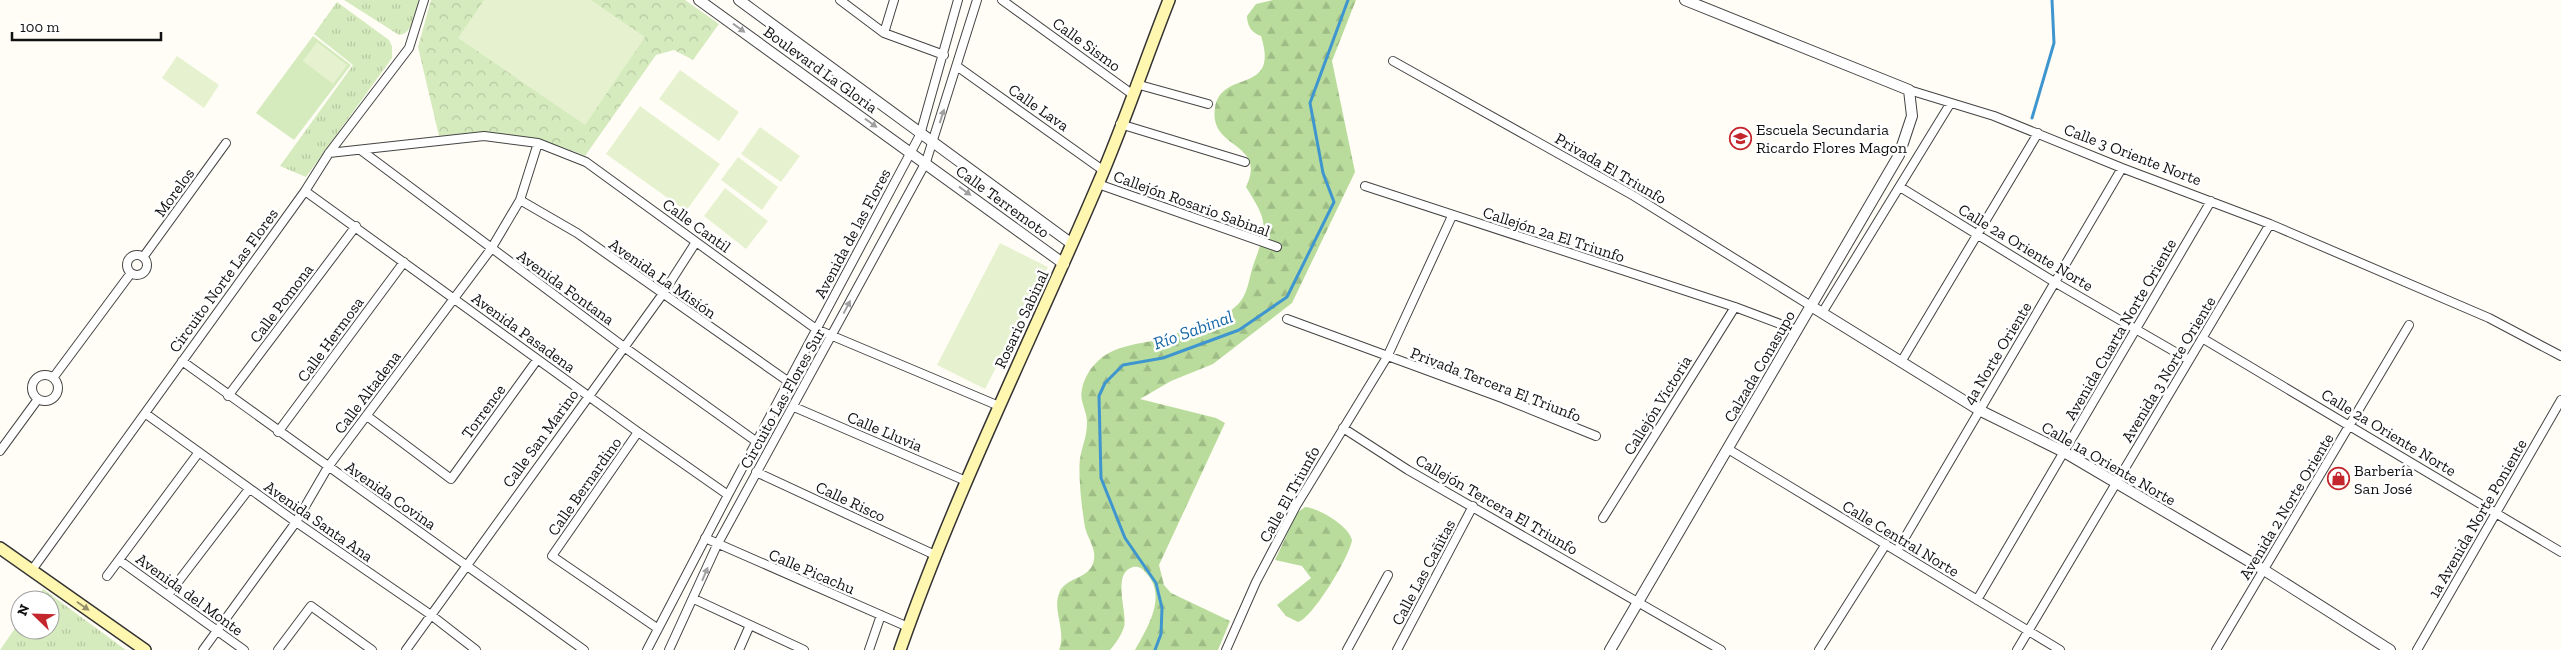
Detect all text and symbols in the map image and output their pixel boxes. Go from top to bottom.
scale bar [12,10,161,42]
street label: Calle Sismo [1049,13,1125,76]
text: 100 m [20,18,59,36]
street label: Boulevard La Gloria [760,22,881,117]
one-way arrow [732,23,745,34]
street label: Calle Lava [1005,80,1073,135]
one-way arrow [939,109,946,124]
one-way arrow [864,118,878,128]
street label: Calle 3 Oriente Norte [2061,119,2204,189]
place label: Escuela Secundaria Ricardo Flores Magon [1756,120,1908,157]
school or university icon: Escuela Secundaria Ricardo Flores Magon [1728,126,1752,150]
street label: Privada El Triunfo [1552,129,1670,208]
street label: Calle Terremoto [952,161,1053,242]
street label: Morelos [150,164,198,220]
street label: Avenida de las Flores [810,165,895,301]
street label: Callejón Rosario Sabinal [1111,166,1273,241]
one-way arrow [958,186,972,196]
street label: Calle Cantil [659,194,735,256]
street label: Calle 2a Oriente Norte [1955,200,2097,295]
street label: Callejón 2a El Triunfo [1481,203,1627,266]
street label: Circuito Norte Las Flores [165,205,282,356]
street label: Avenida La Misión [606,234,721,323]
street label: Avenida Cuarta Norte Oriente [2061,235,2180,423]
street label: Avenida Fontana [513,246,618,329]
street label: Calle Pomona [246,260,317,346]
street label: Rosario Sabinal [990,267,1052,371]
street label: Avenida Pasadena [468,288,579,377]
street label: Calle Hermosa [293,293,368,386]
street label: Avenida 3 Norte Oriente [2117,293,2220,446]
street label: 4a Norte Oriente [1959,298,2036,408]
one-way arrow [843,300,851,315]
water label: Río Sabinal [1150,305,1236,355]
street label: Calzada Conasupo [1720,307,1799,426]
street label: Circuito Las Flores Sur [736,324,829,472]
street label: Privada Tercera El Triunfo [1408,343,1584,426]
street label: Calle Altadena [330,347,405,437]
street label: Callejón Victoria [1619,352,1696,458]
street label: Torrence [457,381,509,442]
street label: Calle San Marino [498,385,582,491]
street label: Calle 2a Oriente Norte [2318,385,2460,480]
street label: Calle Lluvia [844,407,926,456]
street label: Calle 1a Oriente Norte [2038,417,2179,510]
street label: Avenida 2 Norte Oriente [2235,430,2338,583]
street label: Calle Bernardino [543,433,625,539]
street label: 1a Avenida Norte Poniente [2424,435,2531,601]
street label: Calle El Triunfo [1255,443,1324,546]
street label: Callejón Tercera El Triunfo [1412,450,1581,559]
street label: Avenida Covina [342,457,440,534]
place label: Barbería San José [2354,461,2413,498]
shop icon: Barbería San José [2326,467,2350,491]
street label: Avenida Santa Ana [261,477,377,566]
street label: Calle Risco [813,477,889,526]
street label: Calle Central Norte [1839,496,1963,581]
street label: Calle Las Cañitas [1388,516,1459,628]
street label: Calle Picachu [766,545,858,598]
street label: Avenida del Monte [133,549,247,640]
one-way arrow [701,567,709,581]
north arrow [10,590,60,640]
one-way arrow [76,601,90,611]
text: N [14,602,34,618]

